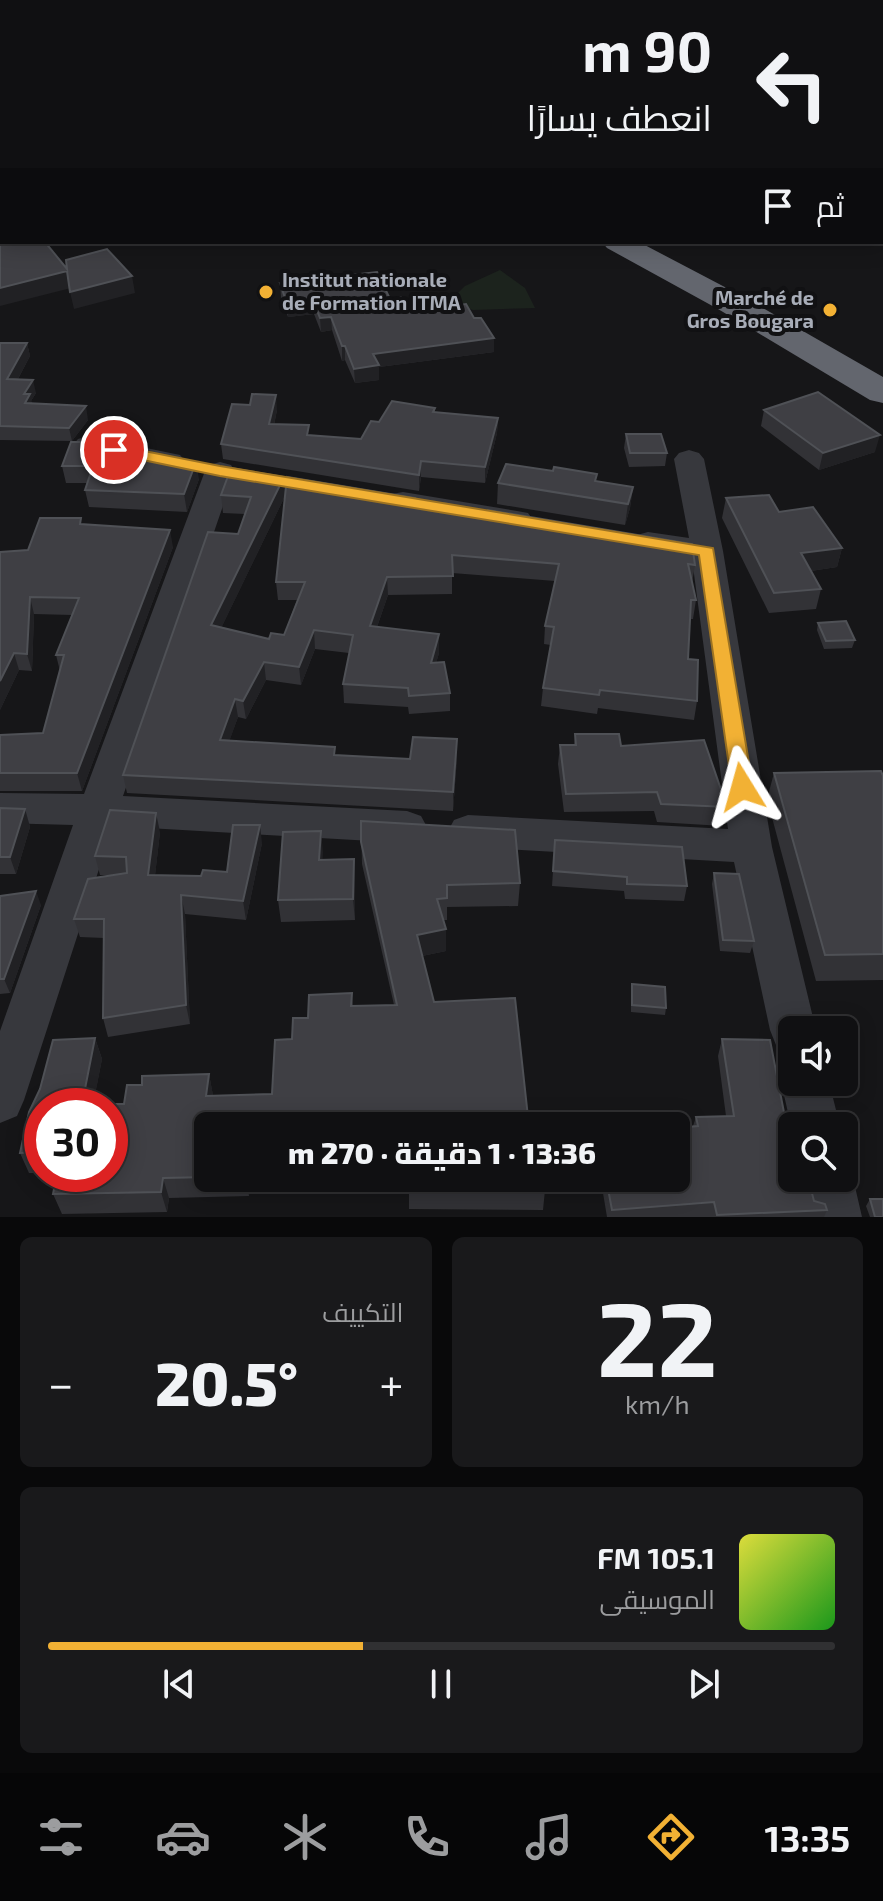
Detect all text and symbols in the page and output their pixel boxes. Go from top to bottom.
text: 90 m [582,16,712,83]
icon: left [740,32,844,136]
text: انعطف يسارًا [526,95,712,138]
icon: arrive [756,184,800,228]
text: ثم [816,187,844,223]
place label: Institut nationale de Formation ITMA [282,267,462,314]
marker: Institut nationale de Formation ITMA [257,283,275,301]
place label: Marché de Gros Bougara [687,285,814,332]
marker: Marché de Gros Bougara [821,301,839,319]
pin [80,416,148,484]
icon: arrive [92,428,136,472]
position arrow [700,745,784,829]
map controls [778,1016,858,1192]
button: sound [778,1016,858,1096]
speed limit sign: 30 [24,1088,128,1192]
button: search [778,1112,858,1192]
text: 13:36 · 1 دقيقة · 270 m [288,1134,596,1170]
text: 22 [597,1273,718,1398]
text: التكييف [322,1296,404,1327]
text: 20.5° [155,1346,298,1418]
text: − [48,1356,74,1409]
text: + [379,1356,403,1409]
text: km/h [625,1388,690,1419]
text: 105.1 FM [597,1539,715,1575]
text: الموسيقى [600,1583,715,1614]
icon: previous [157,1662,201,1706]
icon: pause [419,1662,463,1706]
icon: next [682,1662,726,1706]
icon: filters [33,1809,89,1865]
icon: car [155,1809,211,1865]
icon: climate [277,1809,333,1865]
icon: phone [399,1809,455,1865]
icon: music [521,1809,577,1865]
icon: directions [643,1809,699,1865]
text: 13:35 [765,1816,850,1859]

